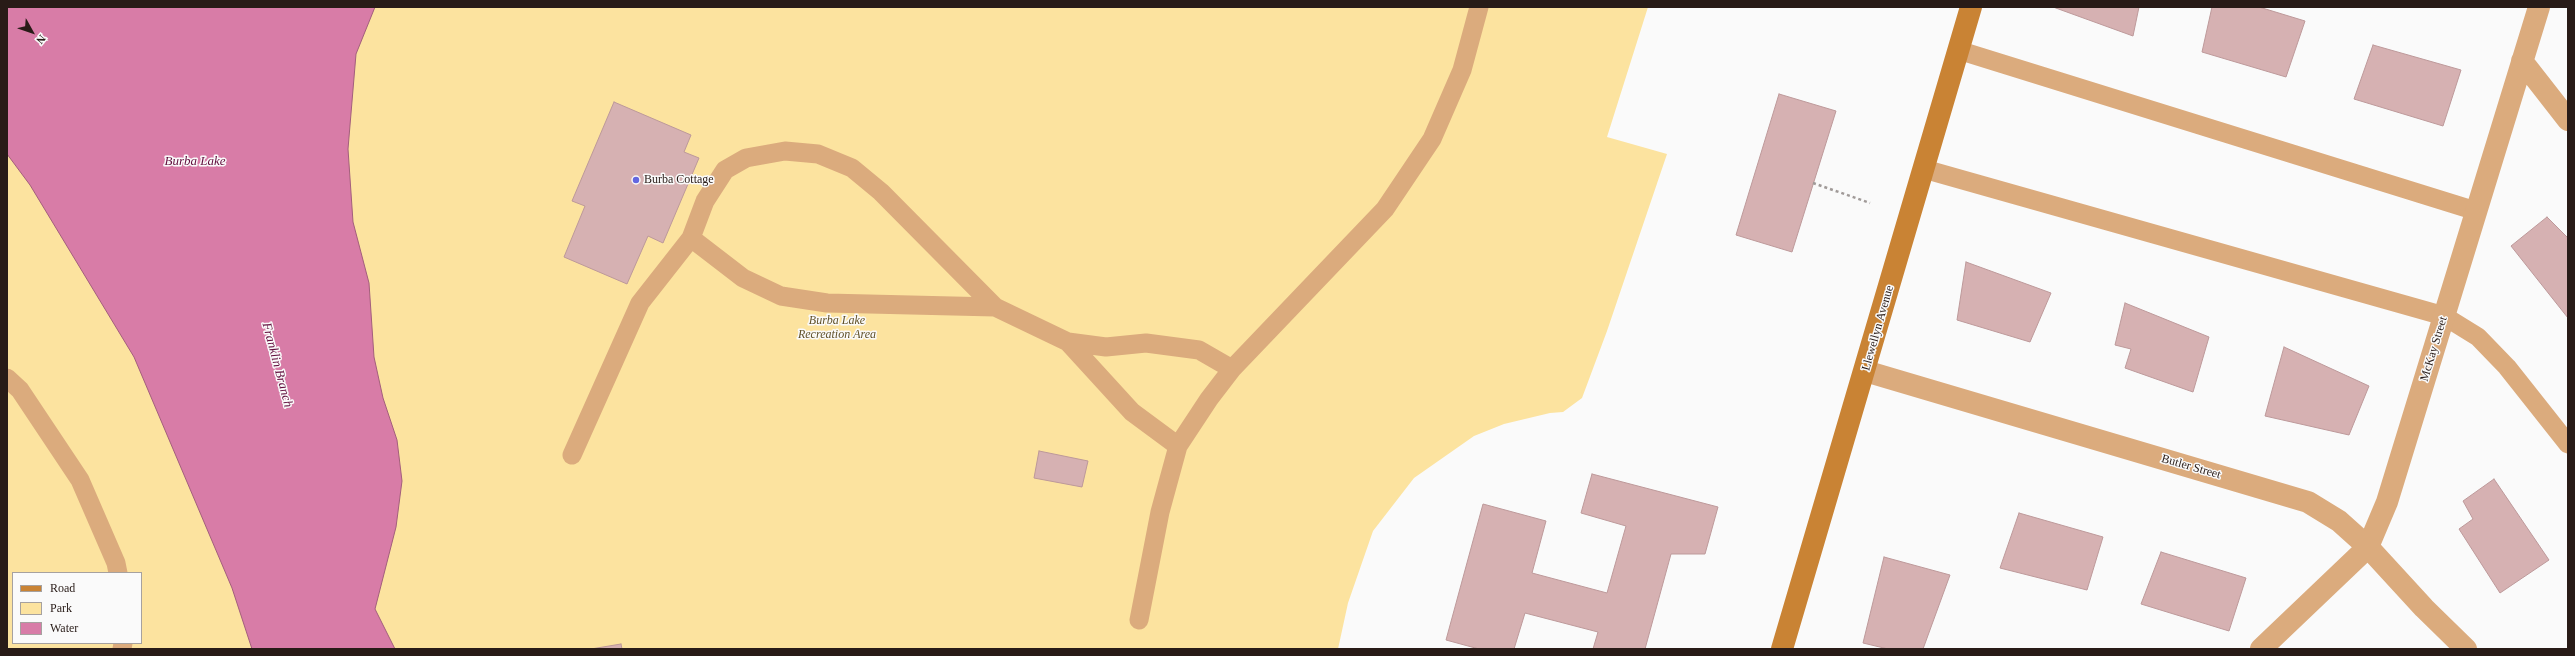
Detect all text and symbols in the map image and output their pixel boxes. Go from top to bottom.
north arrow [12,12,52,52]
text: N [34,33,48,47]
water label: Burba Lake [164,154,226,170]
place label: Burba Cottage [644,173,714,187]
marker: Burba Cottage [631,175,641,185]
street label: Llewellyn Avenue [1859,284,1897,372]
park label: Burba Lake Recreation Area [798,314,876,342]
street label: McKay Street [2417,315,2451,383]
water label: Franklin Branch [258,321,296,409]
street label: Butler Street [2160,452,2222,482]
legend [12,572,142,644]
text: Road [50,581,75,595]
text: Park [50,601,72,615]
text: Water [50,621,78,635]

